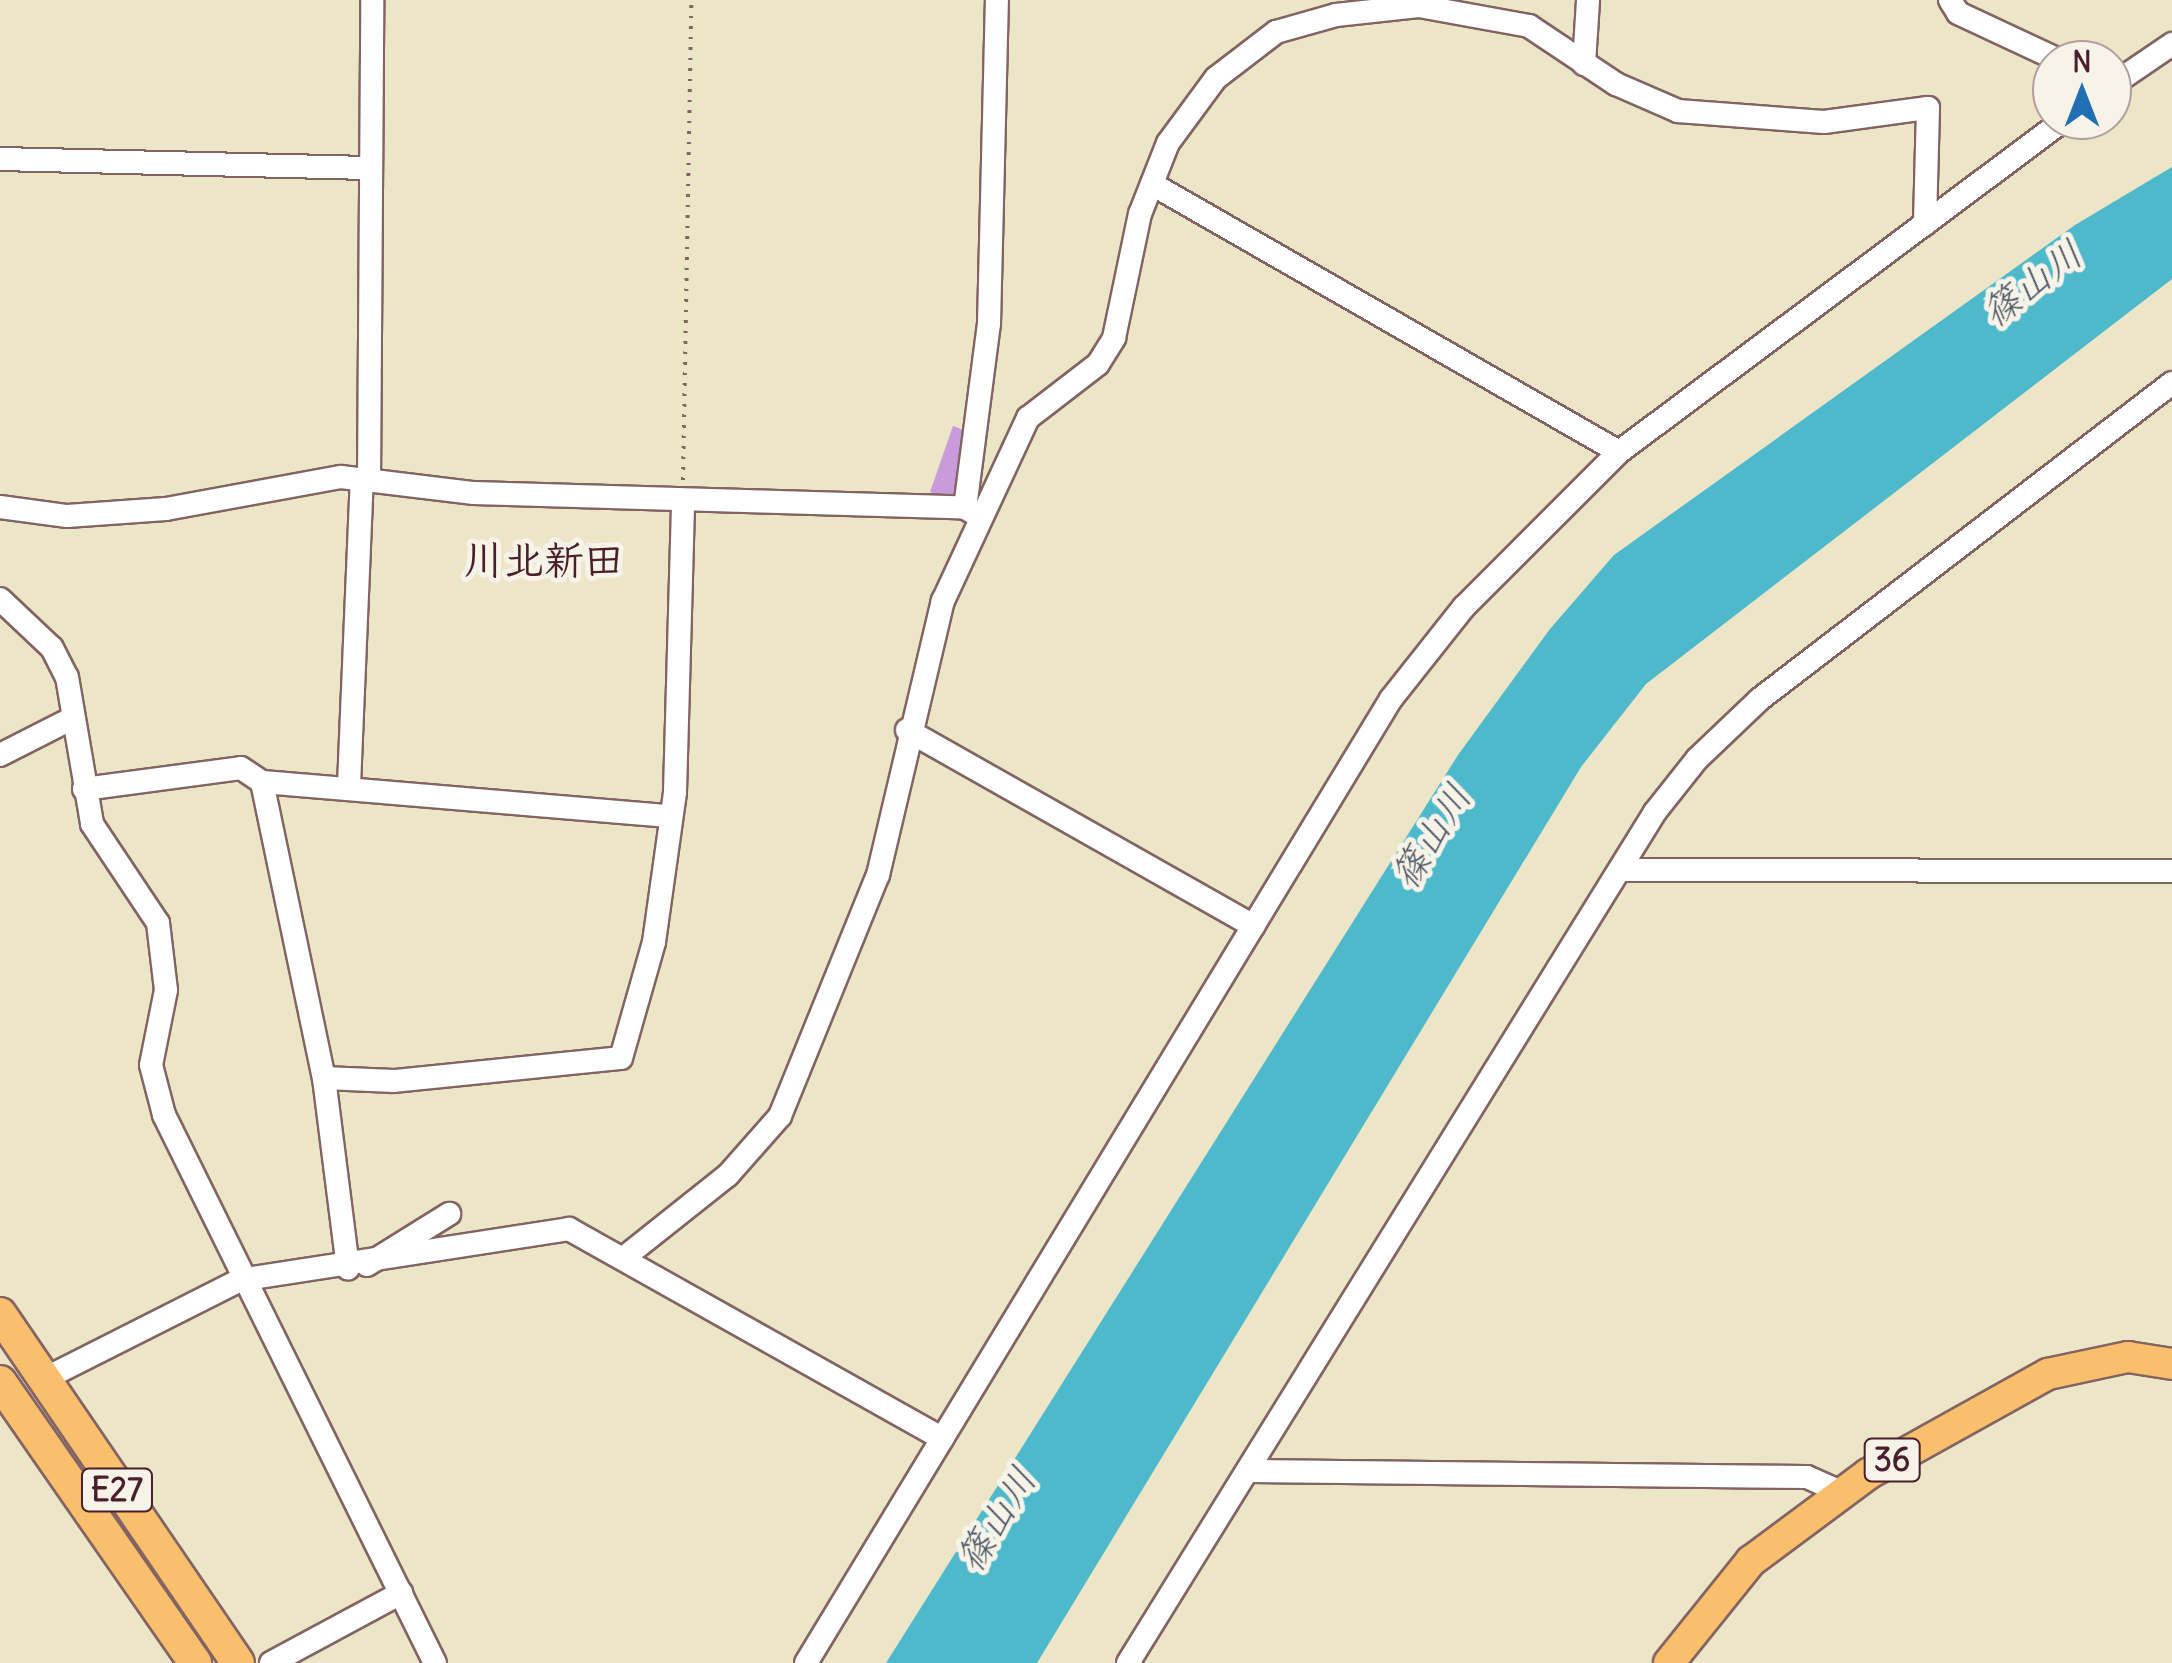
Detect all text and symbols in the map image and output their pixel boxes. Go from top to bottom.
north arrow [2032,40,2132,140]
text: N [2072,44,2092,80]
water label: 篠山川 [1973,230,2091,336]
district label: 川北新田 [464,536,624,584]
water label: 篠山川 [1381,776,1481,896]
road number: 36 [1862,1433,1922,1487]
water label: 篠山川 [946,1459,1046,1579]
road number: E27 [80,1463,154,1517]

